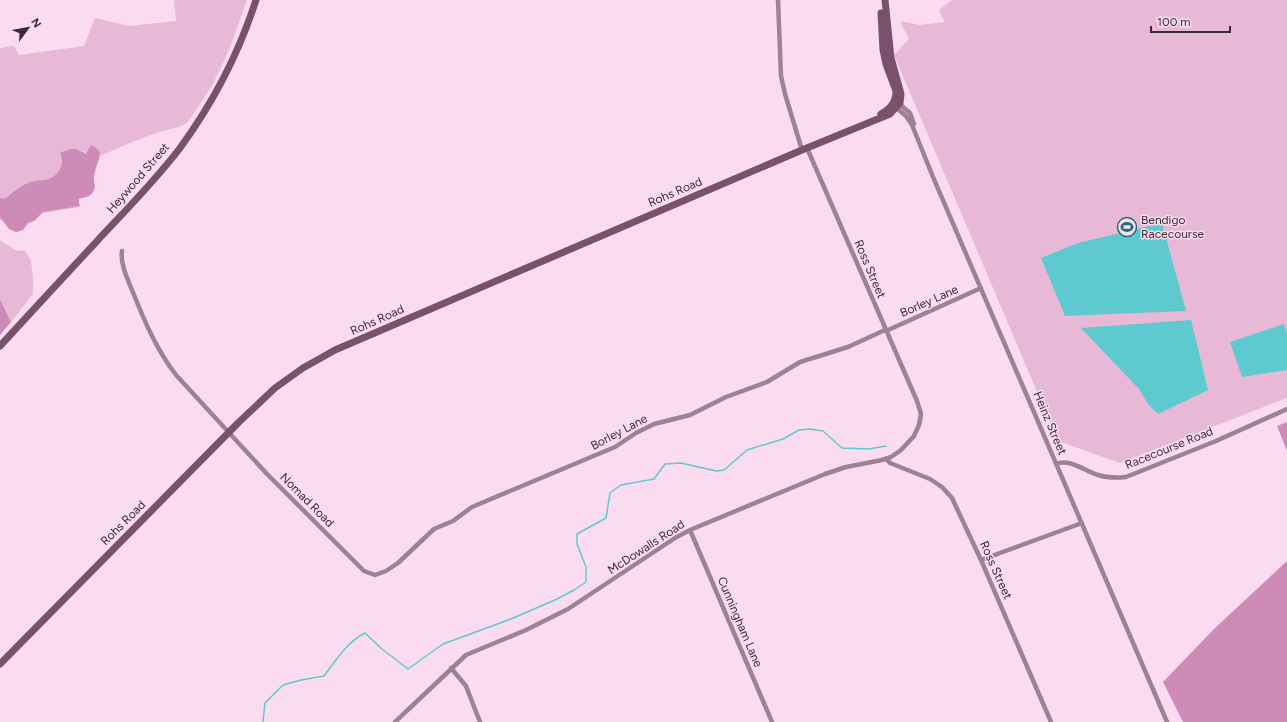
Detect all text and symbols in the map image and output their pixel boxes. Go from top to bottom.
north arrow [8,8,48,48]
scale bar [1151,8,1230,34]
text: 100 m [1157,15,1191,29]
text: N [28,16,44,30]
street label: Heywood Street [104,140,173,216]
street label: Rohs Road [646,174,704,210]
place label: Bendigo Racecourse [1141,213,1204,241]
sports icon: Bendigo Racecourse [1116,216,1138,238]
street label: Ross Street [851,238,889,301]
street label: Borley Lane [898,282,961,320]
street label: Rohs Road [348,302,406,338]
street label: Heinz Street [1030,389,1070,457]
street label: Borley Lane [588,411,650,453]
street label: Racecourse Road [1123,424,1215,472]
street label: Nomad Road [277,470,337,530]
street label: Rohs Road [98,498,148,548]
street label: McDowalls Road [605,517,687,577]
street label: Ross Street [977,539,1015,602]
street label: Cunningham Lane [715,575,766,670]

